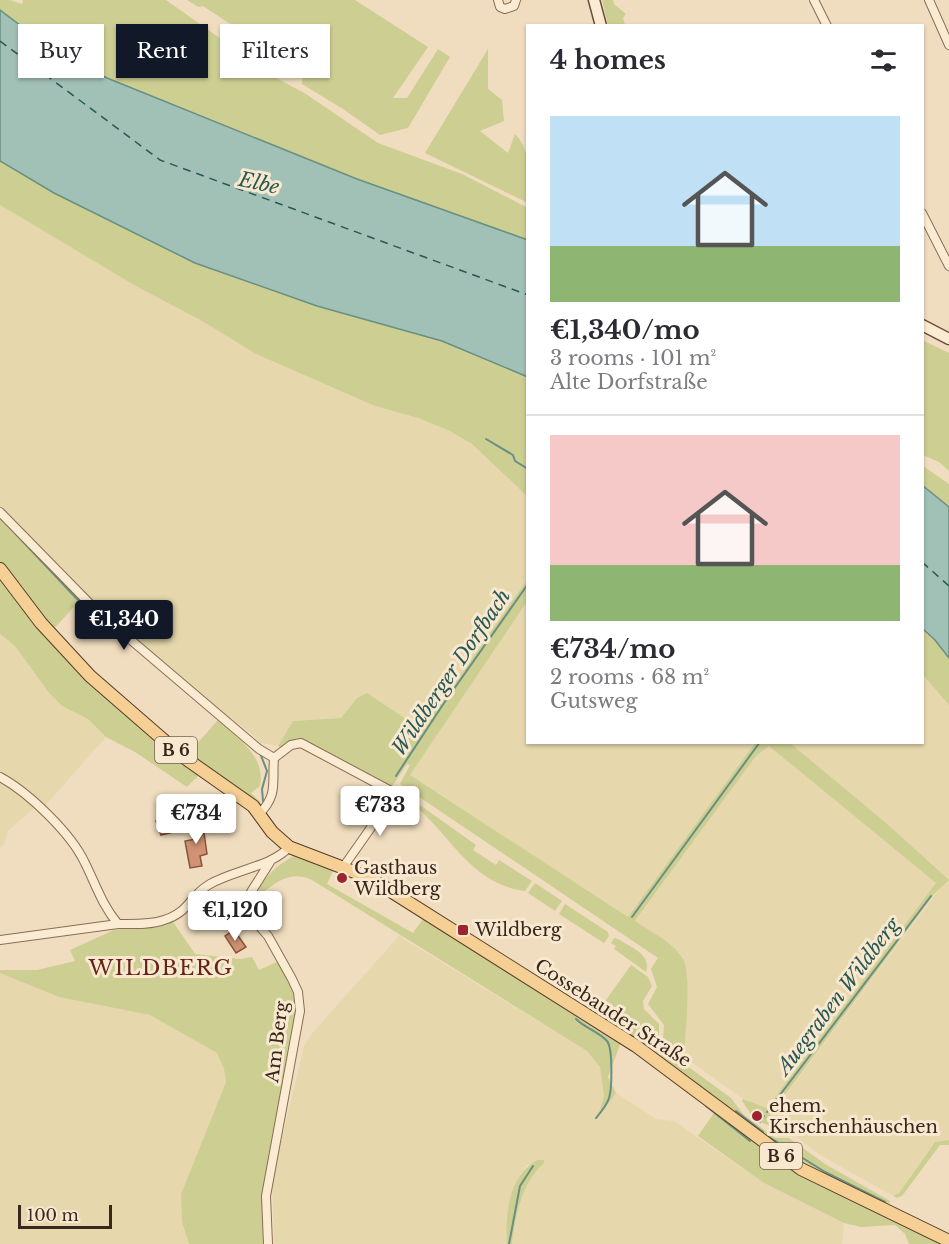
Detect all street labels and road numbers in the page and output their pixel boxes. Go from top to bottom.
road number: B 6 [155,737,197,763]
street label: Cossebauder Straße [531,954,695,1072]
street label: Am Berg [261,1000,293,1085]
road number: B 6 [760,1143,802,1169]

